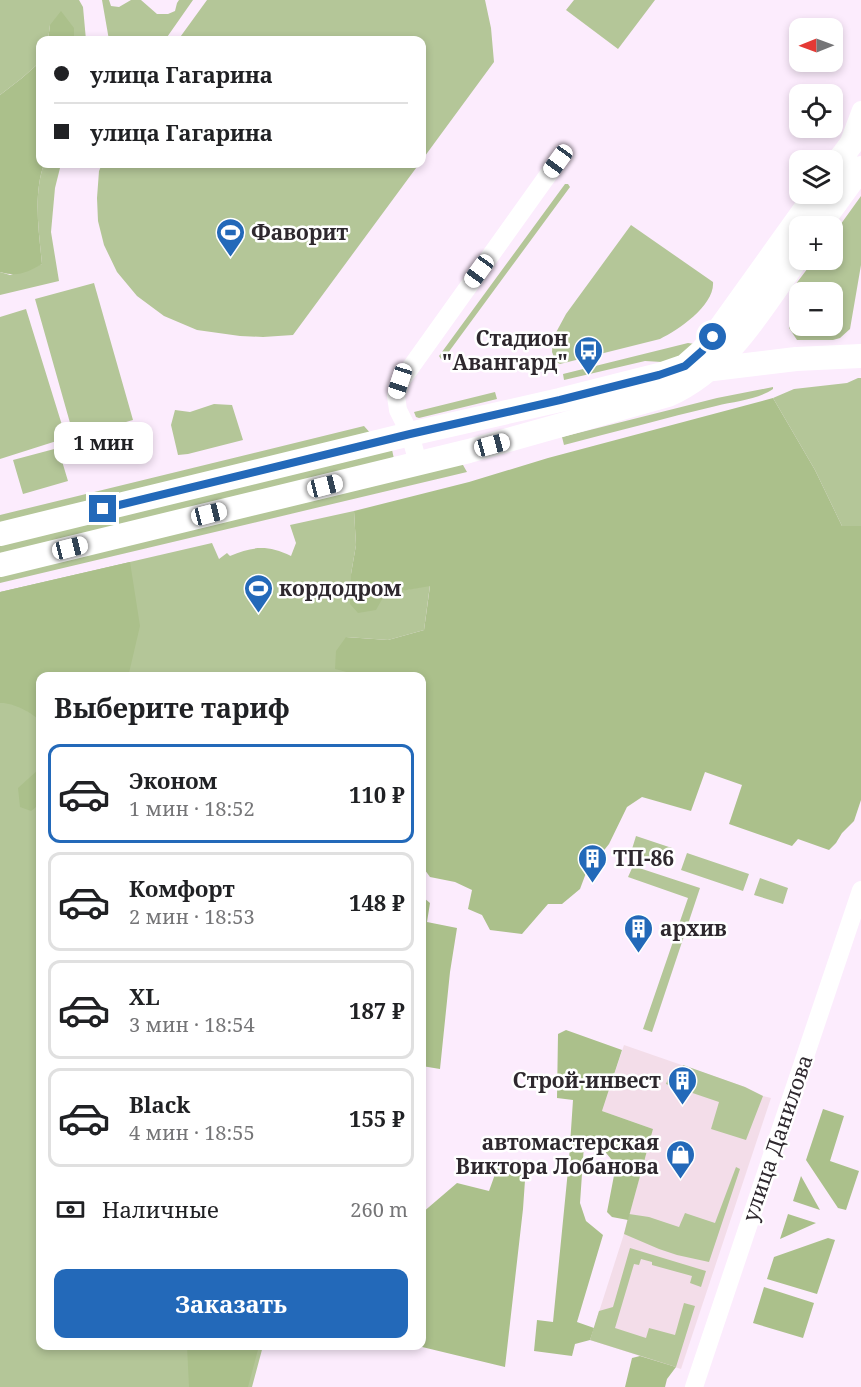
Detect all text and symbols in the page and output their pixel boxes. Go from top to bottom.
north arrow [789,18,843,72]
map controls [789,18,843,336]
text: улица Гагарина [90,59,273,89]
button: locate [789,84,843,138]
text: улица Гагарина [90,117,273,147]
car [540,141,576,181]
button: layers [789,150,843,204]
sports icon: Фаворит [214,216,246,258]
button: + [789,216,843,270]
place label: Фаворит [251,218,349,246]
car [461,251,497,291]
button: − [789,282,843,336]
route start [699,323,726,350]
place label: Стадион "Авангард" [442,324,568,376]
bus stop icon: Стадион "Авангард" [573,334,605,376]
car [386,361,414,401]
callout: 1 мин [54,422,152,464]
text: 1 мин [73,429,134,456]
car [472,432,512,458]
car [305,473,345,499]
route end [89,495,116,522]
car [189,501,229,527]
car [50,535,90,561]
sports icon: кордодром [242,572,274,614]
place label: кордодром [279,574,402,602]
text: Выберите тариф [54,689,290,726]
text: Эконом [129,765,217,795]
icon: car [57,767,111,821]
text: 110 ₽ [349,779,405,809]
text: 1 мин · 18:52 [129,795,255,822]
building icon: ТП-86 [576,842,608,884]
place label: ТП-86 [613,844,674,872]
text: Комфорт [129,873,235,903]
icon: car [57,875,111,929]
text: 148 ₽ [349,887,405,917]
text: 2 мин · 18:53 [129,903,255,930]
building icon: архив [623,912,655,954]
place label: архив [660,914,727,942]
text: XL [129,981,160,1011]
icon: car [57,983,111,1037]
text: 187 ₽ [349,995,405,1025]
text: 3 мин · 18:54 [129,1011,255,1038]
street label: улица Данилова [735,1051,819,1225]
building icon: Строй-инвест [666,1064,698,1106]
place label: Строй-инвест [513,1066,661,1094]
text: Black [129,1089,190,1119]
icon: car [57,1091,111,1145]
text: 155 ₽ [349,1103,405,1133]
text: 4 мин · 18:55 [129,1119,255,1146]
place label: автомастерская Виктора Лобанова [456,1128,659,1180]
shop icon: автомастерская Виктора Лобанова [664,1138,696,1180]
icon: cash [54,1193,87,1226]
text: Наличные [102,1194,219,1224]
text: 260 m [350,1196,408,1223]
button: Заказать [54,1269,408,1338]

